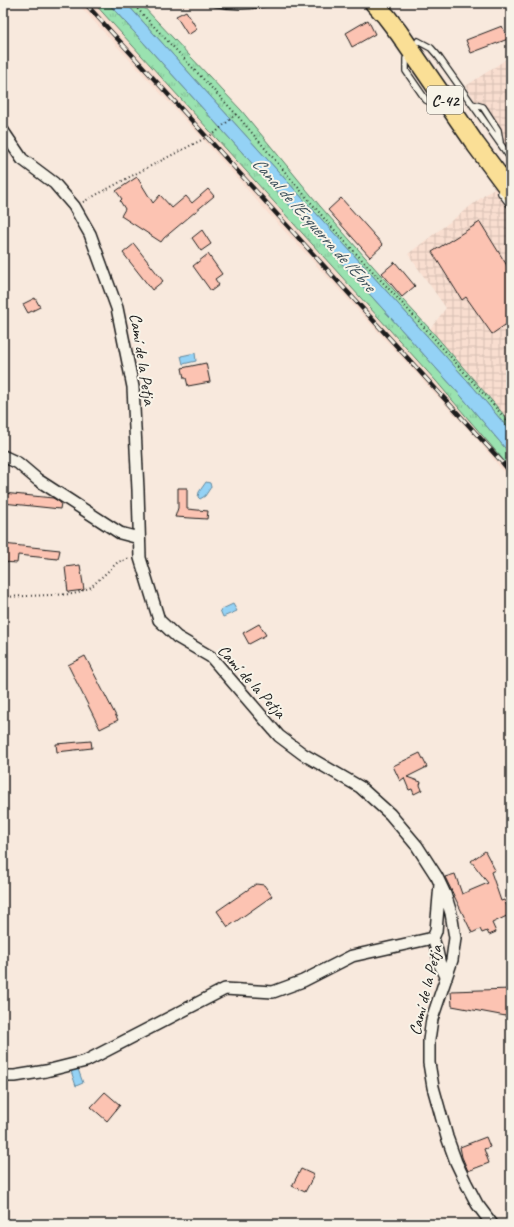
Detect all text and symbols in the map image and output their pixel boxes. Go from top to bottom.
road number: C-42 [427,86,463,114]
water label: Canal de l'Esquerra de l'Ebre [248,152,382,298]
street label: Camí de la Petja [125,312,160,408]
street label: Camí de la Petja [213,640,291,724]
street label: Camí de la Petja [404,941,447,1037]

